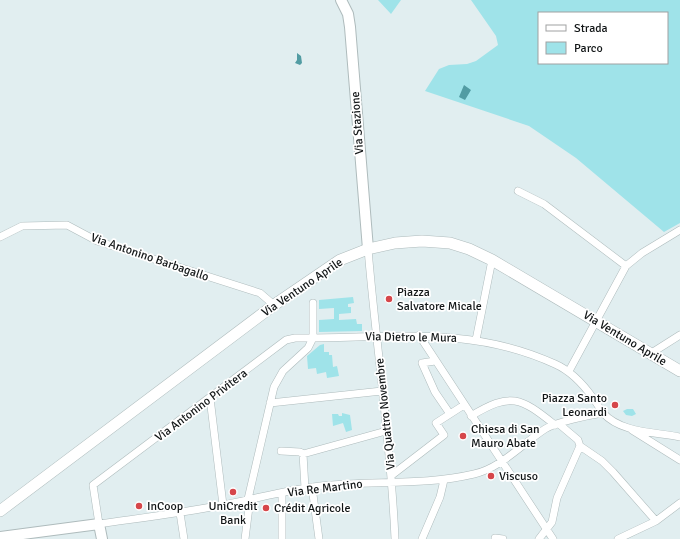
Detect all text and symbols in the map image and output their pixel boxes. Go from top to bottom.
legend [538,12,668,64]
text: Strada [574,21,608,36]
text: Parco [574,41,603,56]
street label: Via Stazione [348,91,367,155]
street label: Via Antonino Barbagallo [89,230,211,285]
street label: Via Ventuno Aprile [259,255,346,320]
place label: Piazza Salvatore Micale [397,285,482,314]
marker: Piazza Salvatore Micale [384,294,394,304]
street label: Via Ventuno Aprile [580,308,669,369]
street label: Via Dietro le Mura [365,329,457,346]
street label: Via Quattro Novembre [372,357,399,471]
street label: Via Antonino Privitera [152,366,250,445]
place label: Piazza Santo Leonardi [542,391,607,420]
marker: Piazza Santo Leonardi [610,400,620,410]
place label: Chiesa di San Mauro Abate [471,422,540,451]
marker: Chiesa di San Mauro Abate [458,431,468,441]
place label: Viscuso [499,469,538,484]
marker: Viscuso [486,471,496,481]
street label: Via Re Martino [287,476,363,501]
marker: UniCredit Bank [228,487,238,497]
place label: InCoop [147,499,183,514]
place label: UniCredit Bank [209,499,258,528]
marker: InCoop [134,501,144,511]
place label: Crédit Agricole [274,501,351,516]
marker: Crédit Agricole [261,503,271,513]

